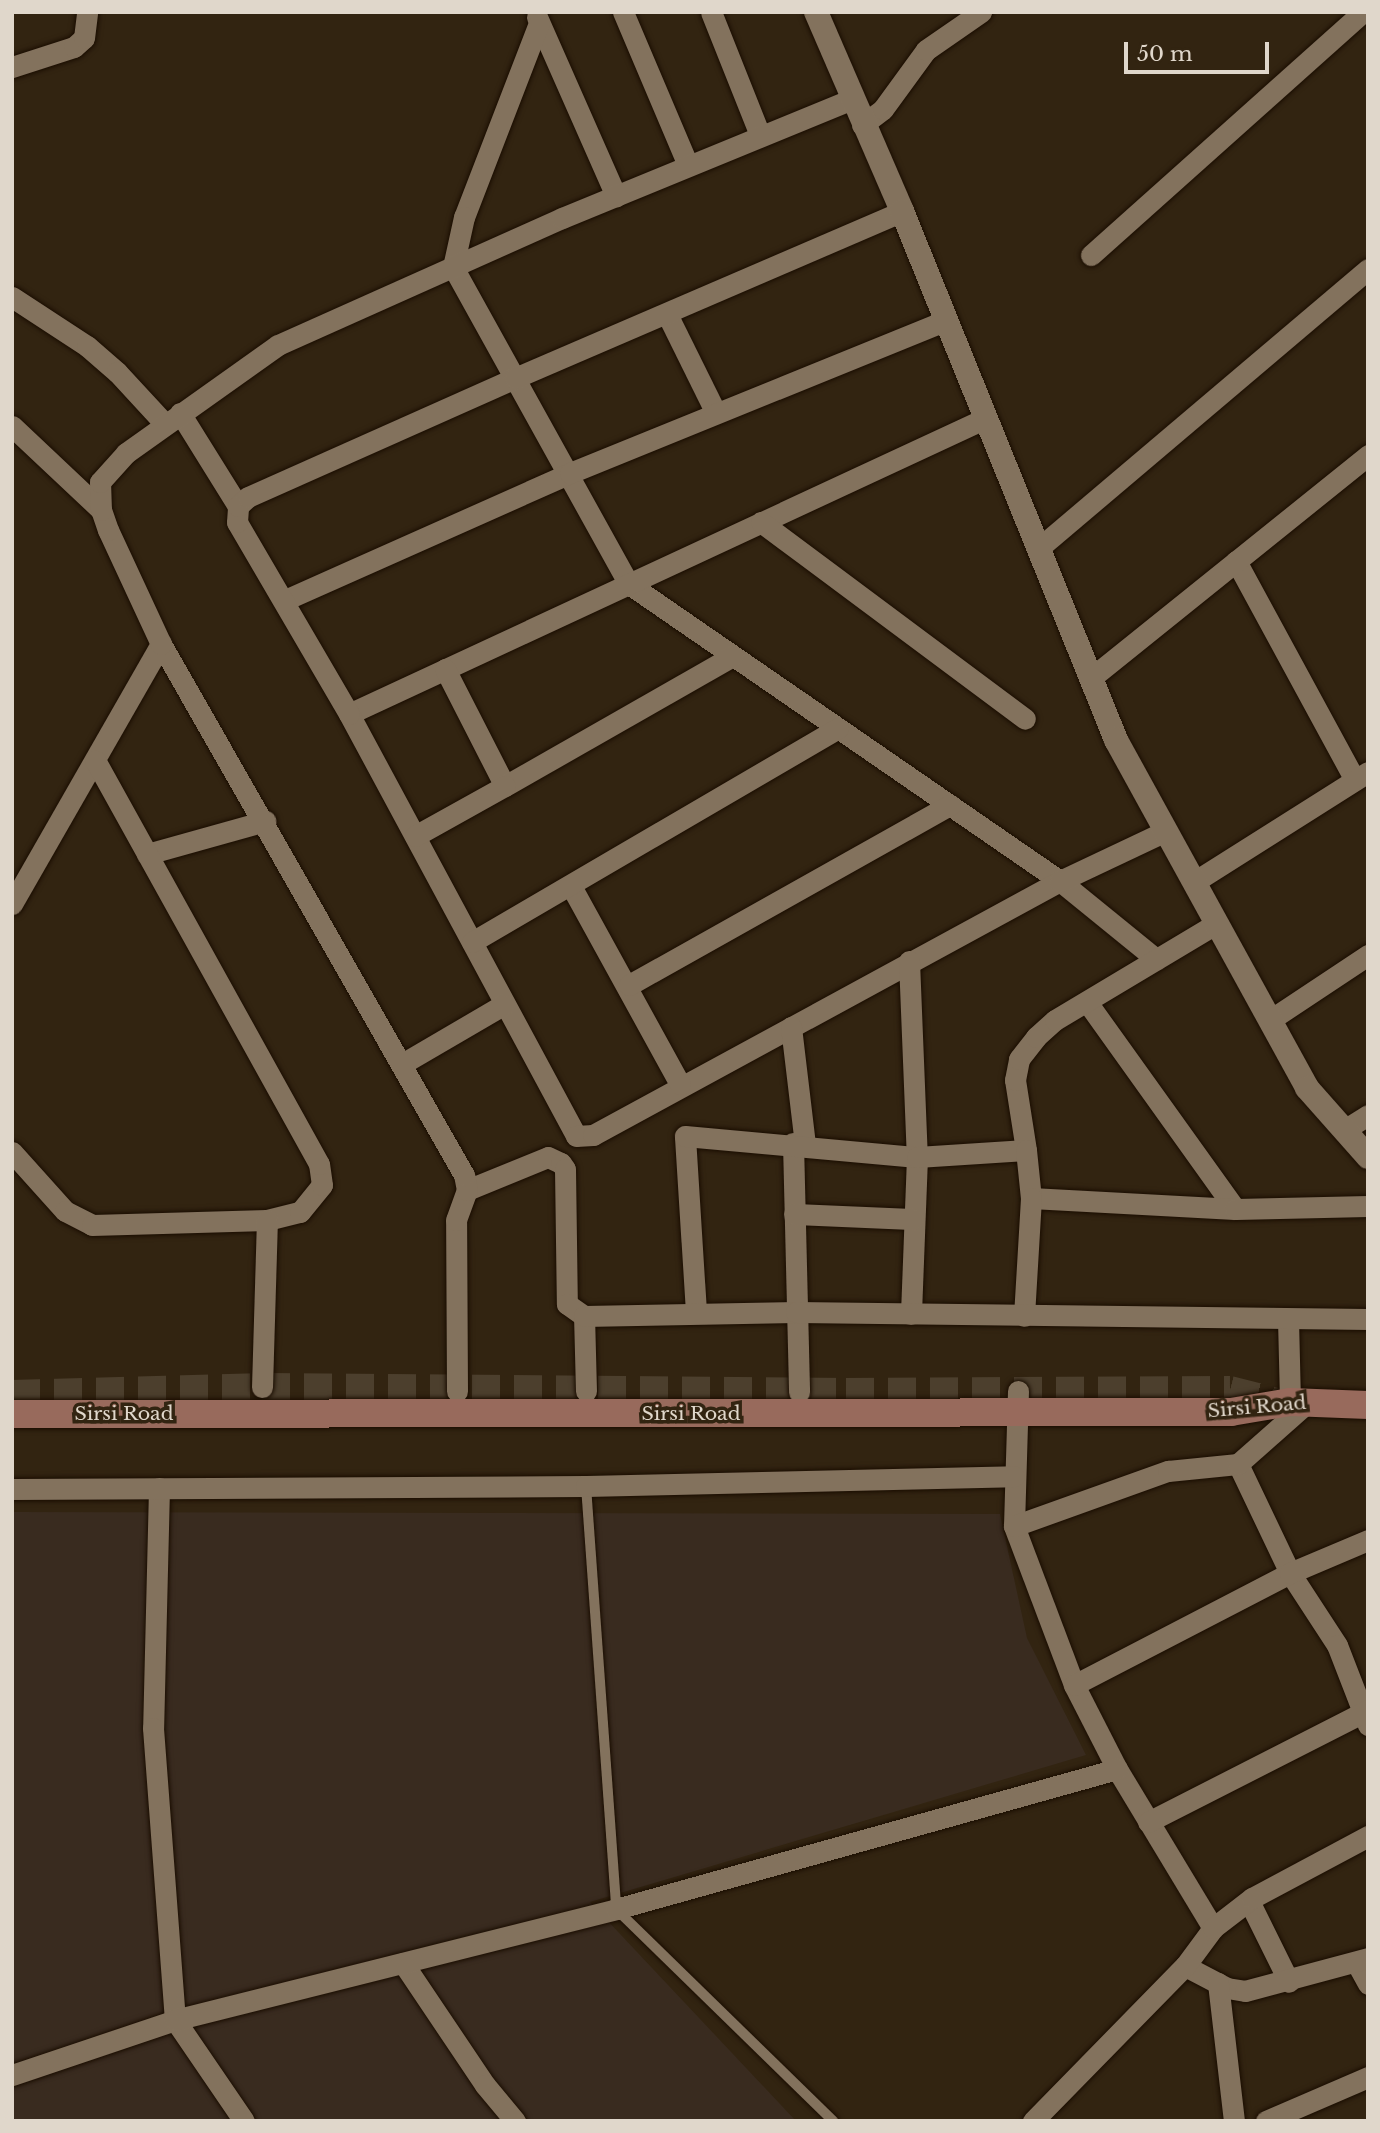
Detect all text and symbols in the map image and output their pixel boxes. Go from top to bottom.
scale bar [1128,28,1273,72]
text: 50 m [1137,41,1192,67]
street label: Sirsi Road [1207,1391,1307,1423]
street label: Sirsi Road [75,1403,173,1425]
street label: Sirsi Road [642,1403,740,1425]

